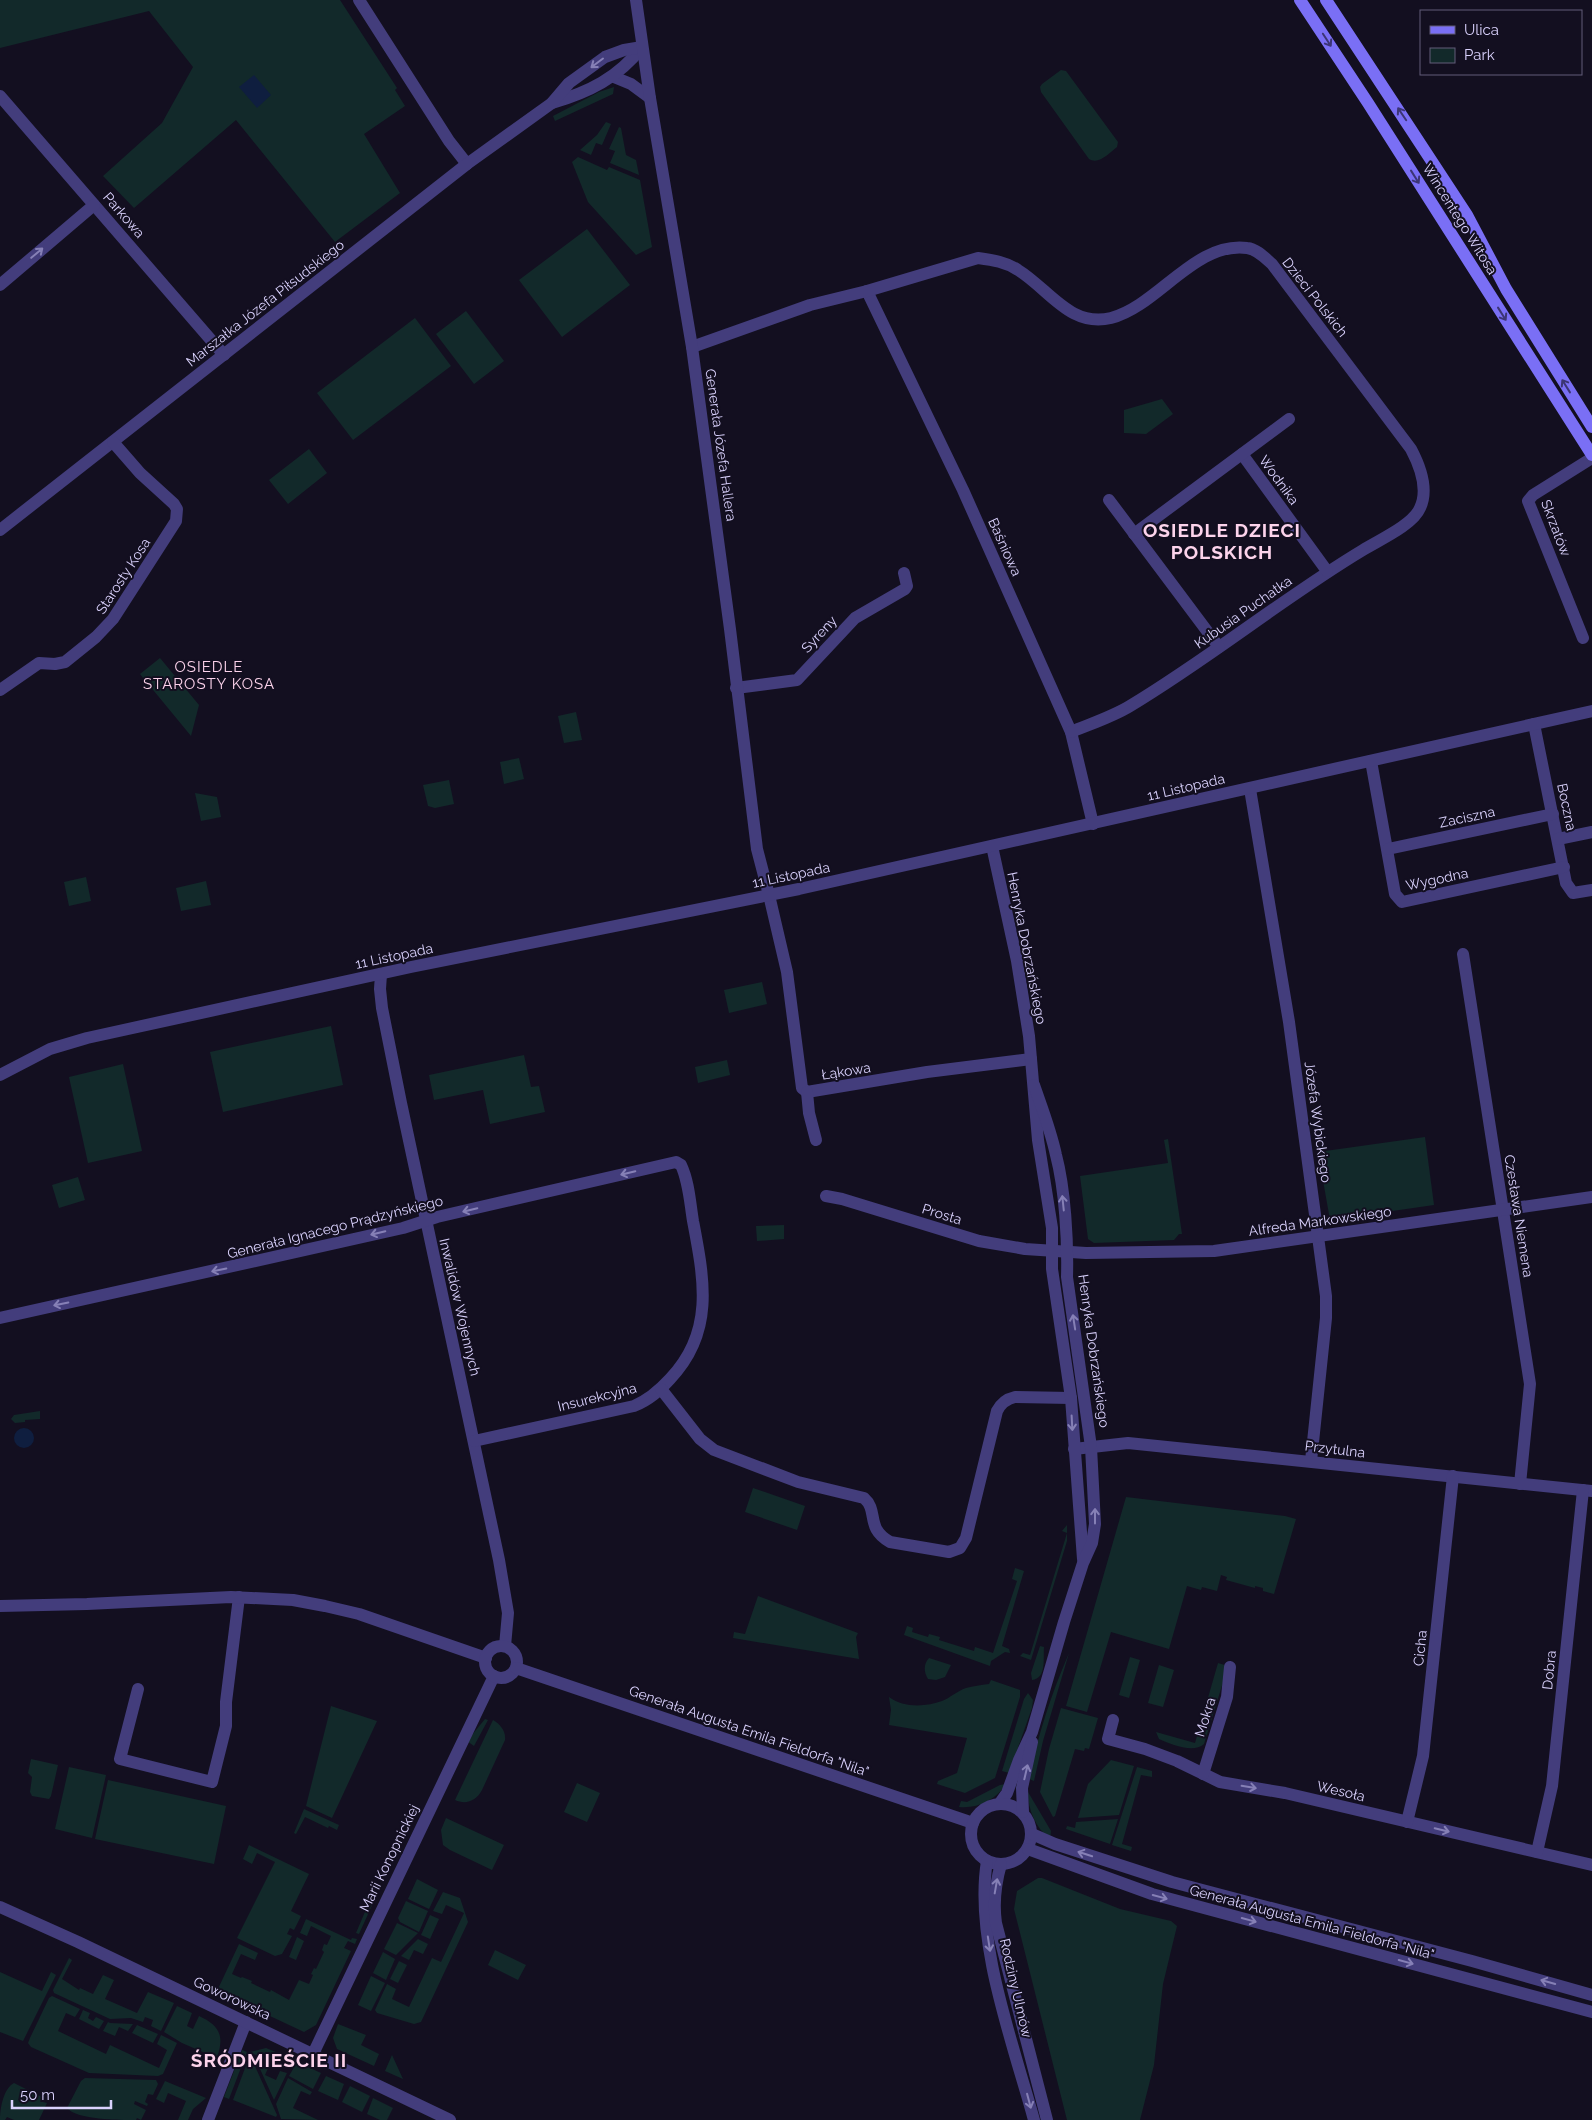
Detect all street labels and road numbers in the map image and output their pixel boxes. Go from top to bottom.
street label: Wincentego Witosa [1419,161,1501,277]
street label: Parkowa [100,189,148,241]
street label: Marszałka Józefa Piłsudskiego [183,236,347,370]
street label: Dzieci Polskich [1279,254,1351,340]
street label: Generała Józefa Hallera [702,368,740,522]
street label: Wodnika [1256,452,1302,508]
street label: Skrzatów [1538,497,1574,559]
street label: Baśniowa [985,515,1025,579]
street label: Starosty Kosa [93,535,153,617]
street label: Kubusia Puchatka [1191,572,1295,652]
street label: Syreny [798,612,840,656]
street label: 11 Listopada [1146,770,1226,804]
street label: Boczna [1554,782,1580,832]
street label: Zaciszna [1438,803,1496,831]
street label: 11 Listopada [751,859,831,891]
street label: Wygodna [1404,865,1470,893]
street label: Henryka Dobrzańskiego [1004,871,1050,1025]
street label: 11 Listopada [354,940,434,972]
street label: Łąkowa [820,1059,872,1083]
street label: Józefa Wybickiego [1302,1060,1334,1184]
street label: Czesława Niemena [1501,1153,1537,1279]
street label: Generała Ignacego Prądzyńskiego [226,1192,444,1262]
street label: Prosta [920,1200,964,1228]
street label: Alfreda Markowskiego [1247,1203,1393,1239]
street label: Inwalidów Wojennych [436,1237,484,1377]
street label: Henryka Dobrzańskiego [1075,1273,1113,1429]
street label: Insurekcyjna [556,1379,638,1415]
street label: Przytulna [1304,1437,1366,1461]
street label: Cicha [1410,1629,1430,1667]
street label: Dobra [1539,1650,1559,1690]
street label: Generała Augusta Emila Fieldorfa "Nila" [627,1682,871,1780]
street label: Mokra [1191,1695,1219,1739]
street label: Wesoła [1315,1778,1367,1804]
street label: Marii Konopnickiej [356,1802,422,1914]
street label: Generała Augusta Emila Fieldorfa "Nila" [1188,1882,1436,1962]
street label: Rodziny Ulmów [997,1937,1035,2040]
street label: Goworowska [191,1973,273,2023]

